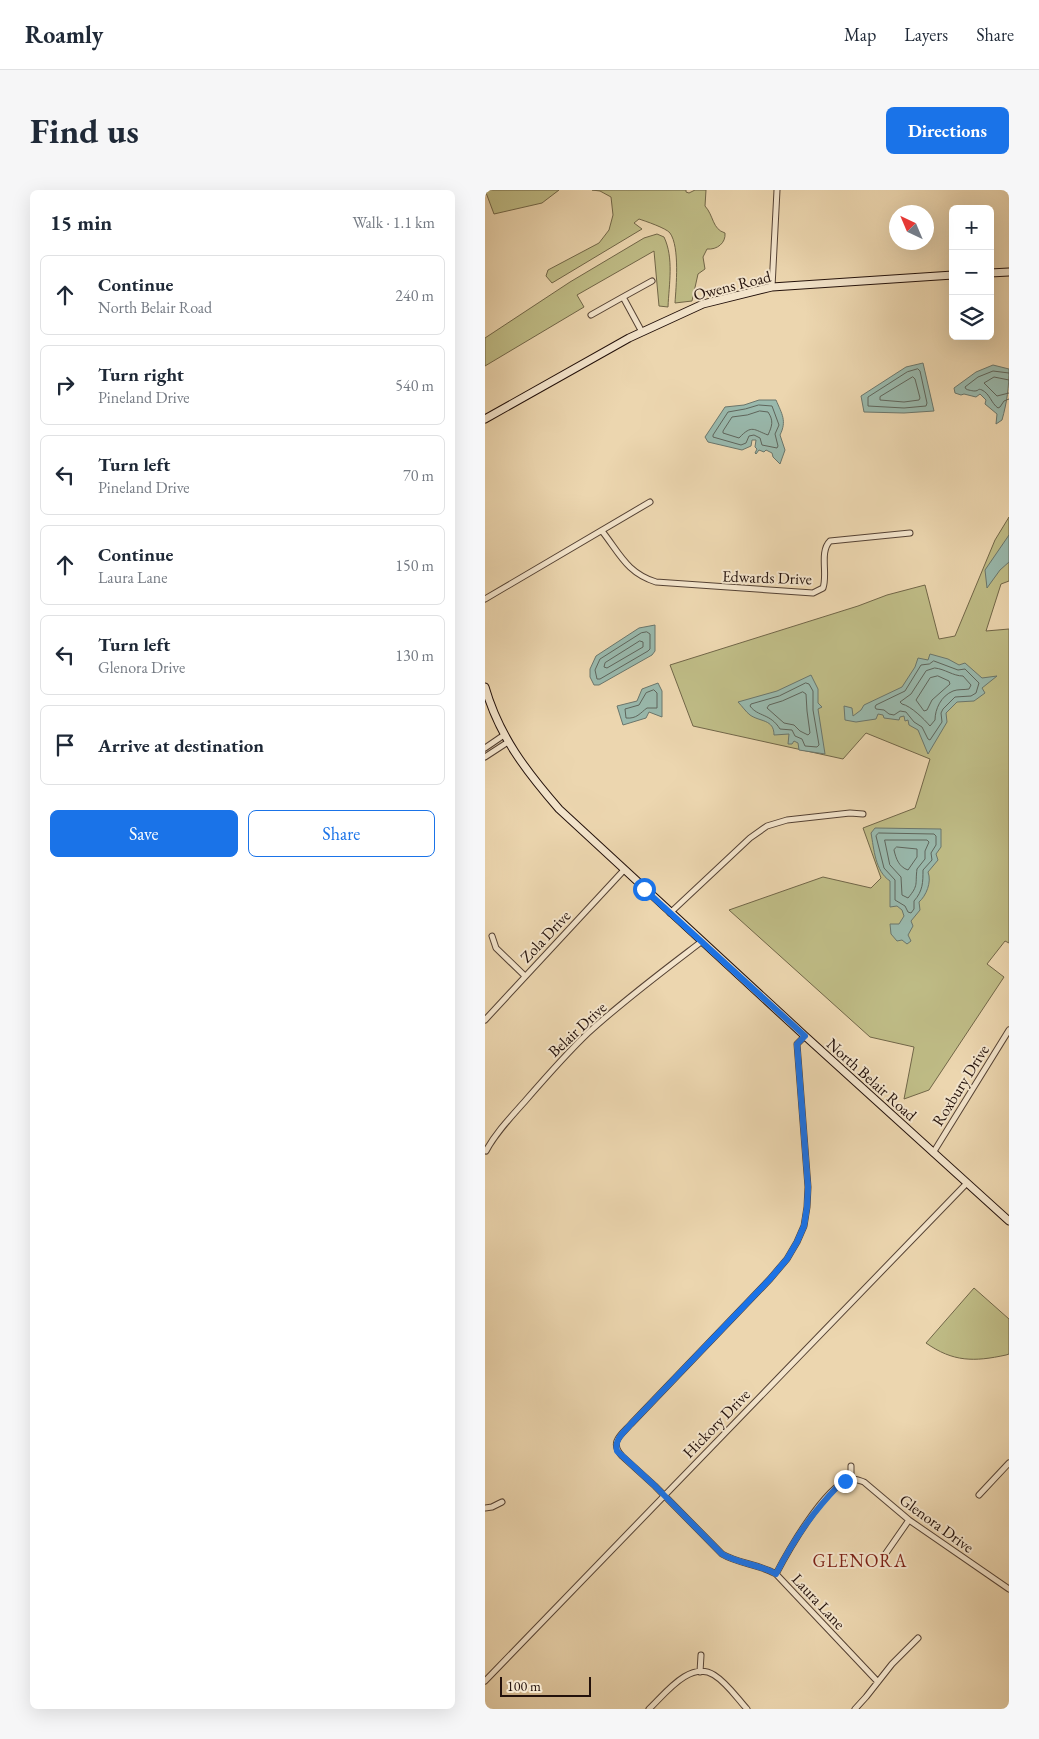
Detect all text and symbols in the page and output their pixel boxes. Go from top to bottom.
text: Roamly [25,19,103,50]
text: Map [844,23,876,46]
text: Layers [904,23,948,46]
text: Share [976,23,1014,46]
button: Directions [886,107,1009,154]
text: Find us [30,108,139,153]
north arrow [889,205,934,250]
map controls [949,205,994,340]
button: + [949,205,994,250]
text: 15 min [50,209,112,236]
text: Walk · 1.1 km [352,212,435,233]
button: − [949,250,994,295]
street label: Owens Road [691,265,774,305]
text: Continue [98,272,173,297]
icon: ahead [51,281,79,309]
text: 240 m [395,285,434,306]
button: layers [949,295,994,340]
text: North Belair Road [98,297,212,318]
text: Turn right [98,362,184,387]
icon: right [51,371,79,399]
text: 540 m [395,375,434,396]
text: Pineland Drive [98,387,190,408]
text: Turn left [98,452,170,477]
icon: left [51,461,79,489]
text: 70 m [403,465,434,486]
text: Pineland Drive [98,477,190,498]
text: Continue [98,542,173,567]
icon: ahead [51,551,79,579]
text: 150 m [395,555,434,576]
street label: Edwards Drive [722,565,812,590]
text: Laura Lane [98,567,168,588]
text: Turn left [98,632,170,657]
icon: left [51,641,79,669]
text: 130 m [395,645,434,666]
text: Glenora Drive [98,657,185,678]
icon: arrive [51,731,79,759]
text: Arrive at destination [98,733,264,758]
button: Save [50,810,238,857]
button: Share [248,810,435,857]
route start [633,878,656,901]
street label: Zola Drive [516,905,575,967]
street label: Belair Drive [544,997,611,1062]
street label: North Belair Road [822,1033,922,1126]
street label: Roxbury Drive [927,1041,994,1130]
street label: Hickory Drive [678,1384,755,1462]
route end [834,1470,857,1493]
street label: Glenora Drive [895,1489,978,1558]
district label: GLENORA [813,1549,907,1572]
street label: Laura Lane [787,1569,850,1634]
scale bar [500,1674,591,1697]
text: 100 m [507,1677,541,1695]

